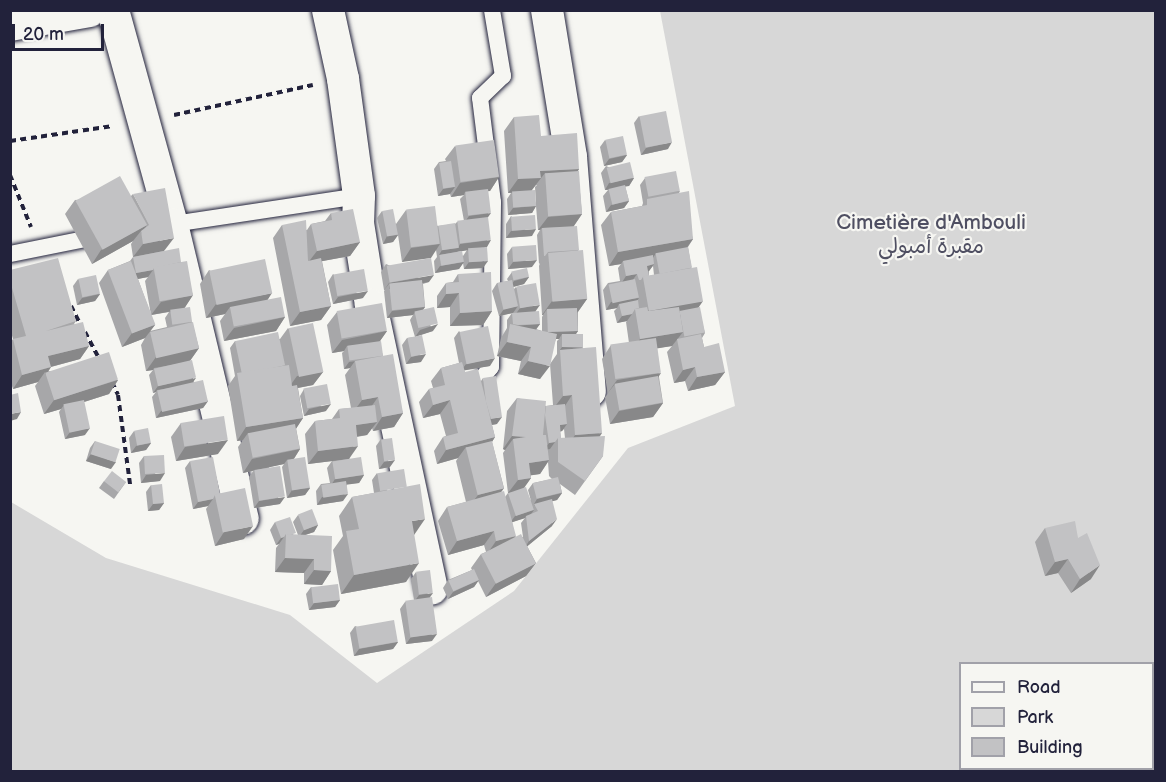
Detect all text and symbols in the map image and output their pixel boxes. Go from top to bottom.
scale bar [15,12,106,50]
text: 20 m [23,24,64,45]
park label: Cimetière d'Ambouli مقبرة أمبولي [836,210,1026,260]
legend [959,662,1154,770]
text: Road [1017,677,1061,698]
text: Park [1017,707,1053,728]
text: Building [1017,737,1083,758]

